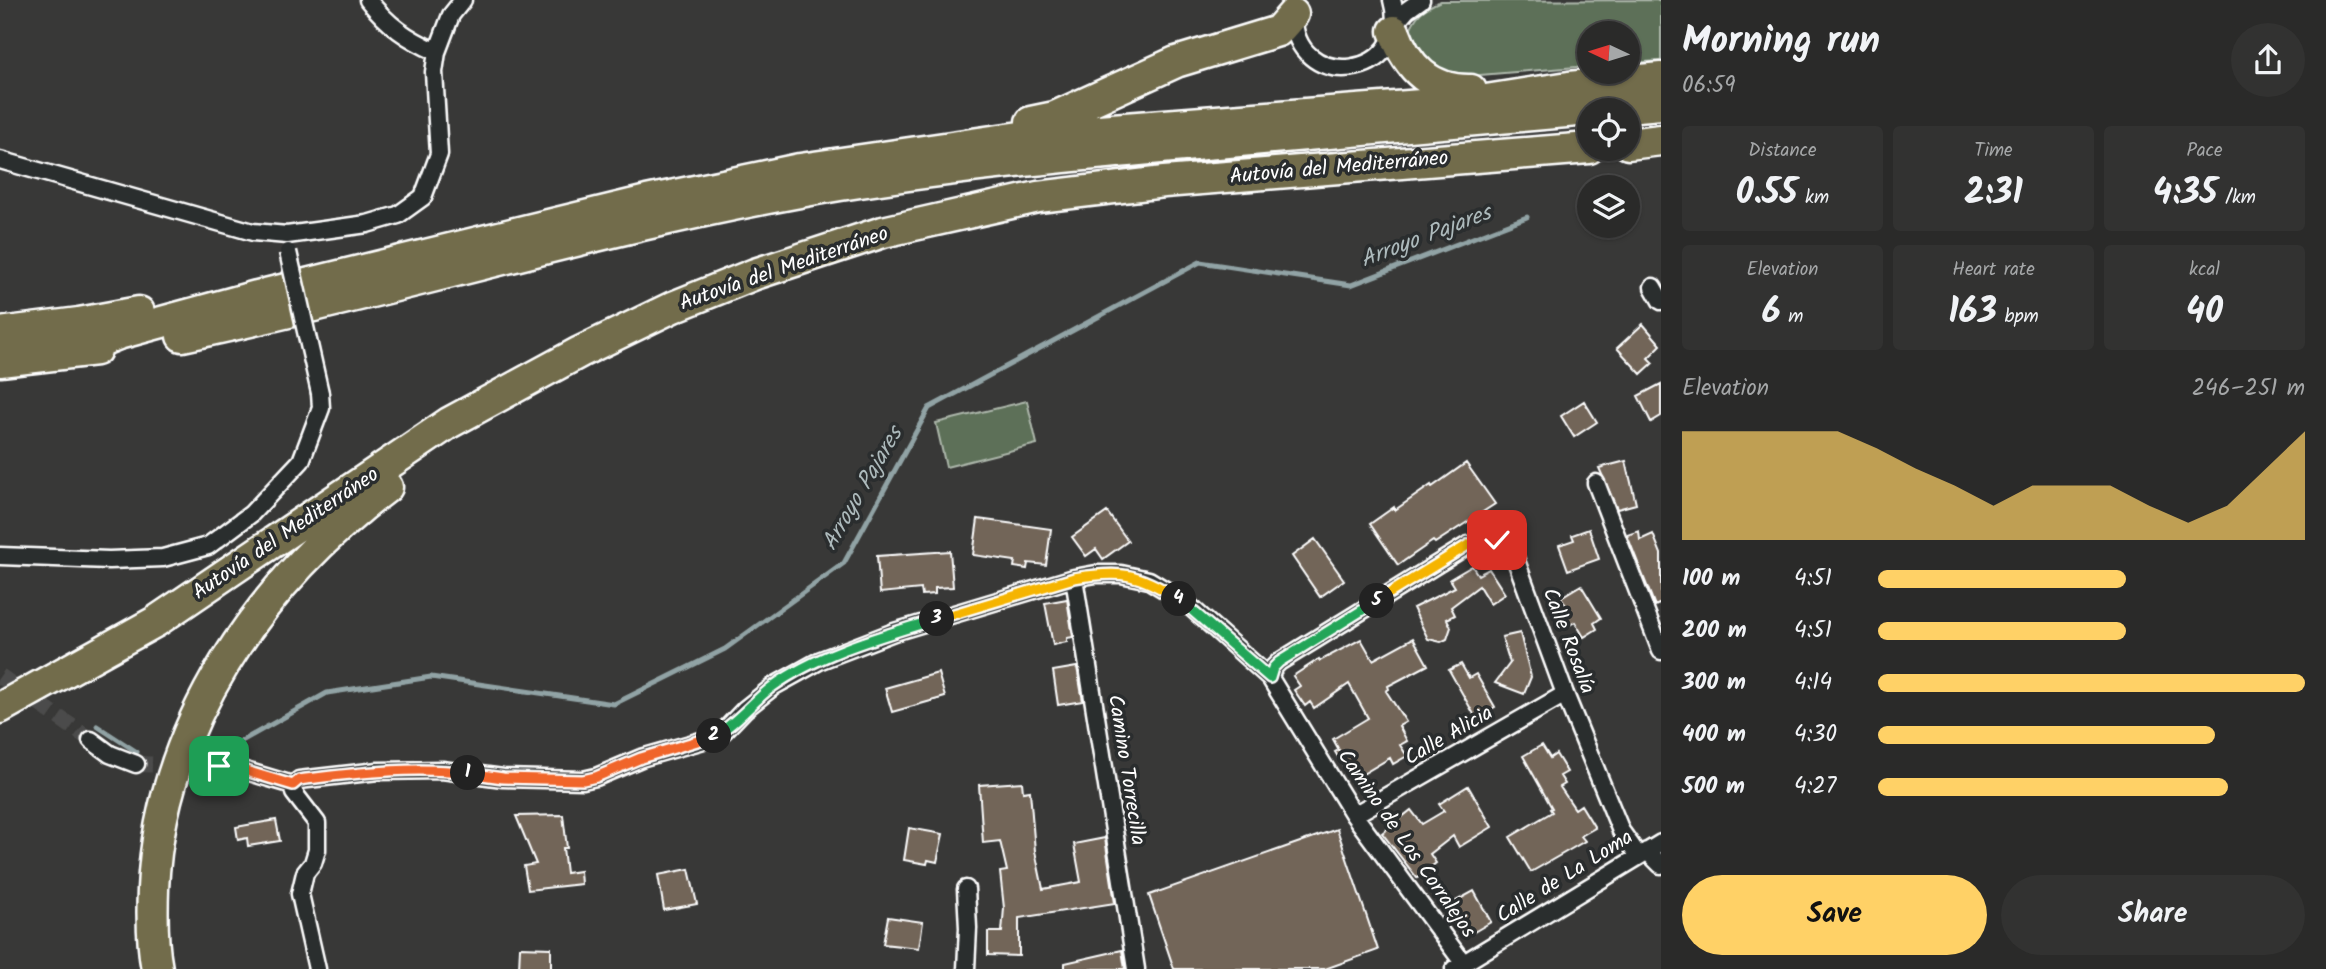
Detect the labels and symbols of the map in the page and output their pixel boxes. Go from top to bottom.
north arrow [1577,21,1640,84]
street label: Autovía del Mediterráneo [1228,142,1450,194]
water label: Arroyo Pajares [1355,195,1499,278]
street label: Autovía del Mediterráneo [675,218,893,320]
water label: Arroyo Pajares [813,418,914,558]
street label: Autovía del Mediterráneo [186,459,386,609]
pin [1467,510,1527,570]
pin: 4 [1162,582,1196,616]
street label: Calle Rosalía [1533,583,1603,699]
pin: 5 [1360,584,1394,618]
pin: 3 [920,602,954,636]
street label: Camino Torrecilla [1098,692,1154,848]
street label: Calle Alicia [1398,697,1500,775]
pin: 2 [696,718,732,754]
pin [189,736,249,796]
street label: Camino de Los Corralejos [1328,743,1484,945]
pin: 1 [450,756,486,790]
street label: Calle de La Loma [1490,822,1640,932]

